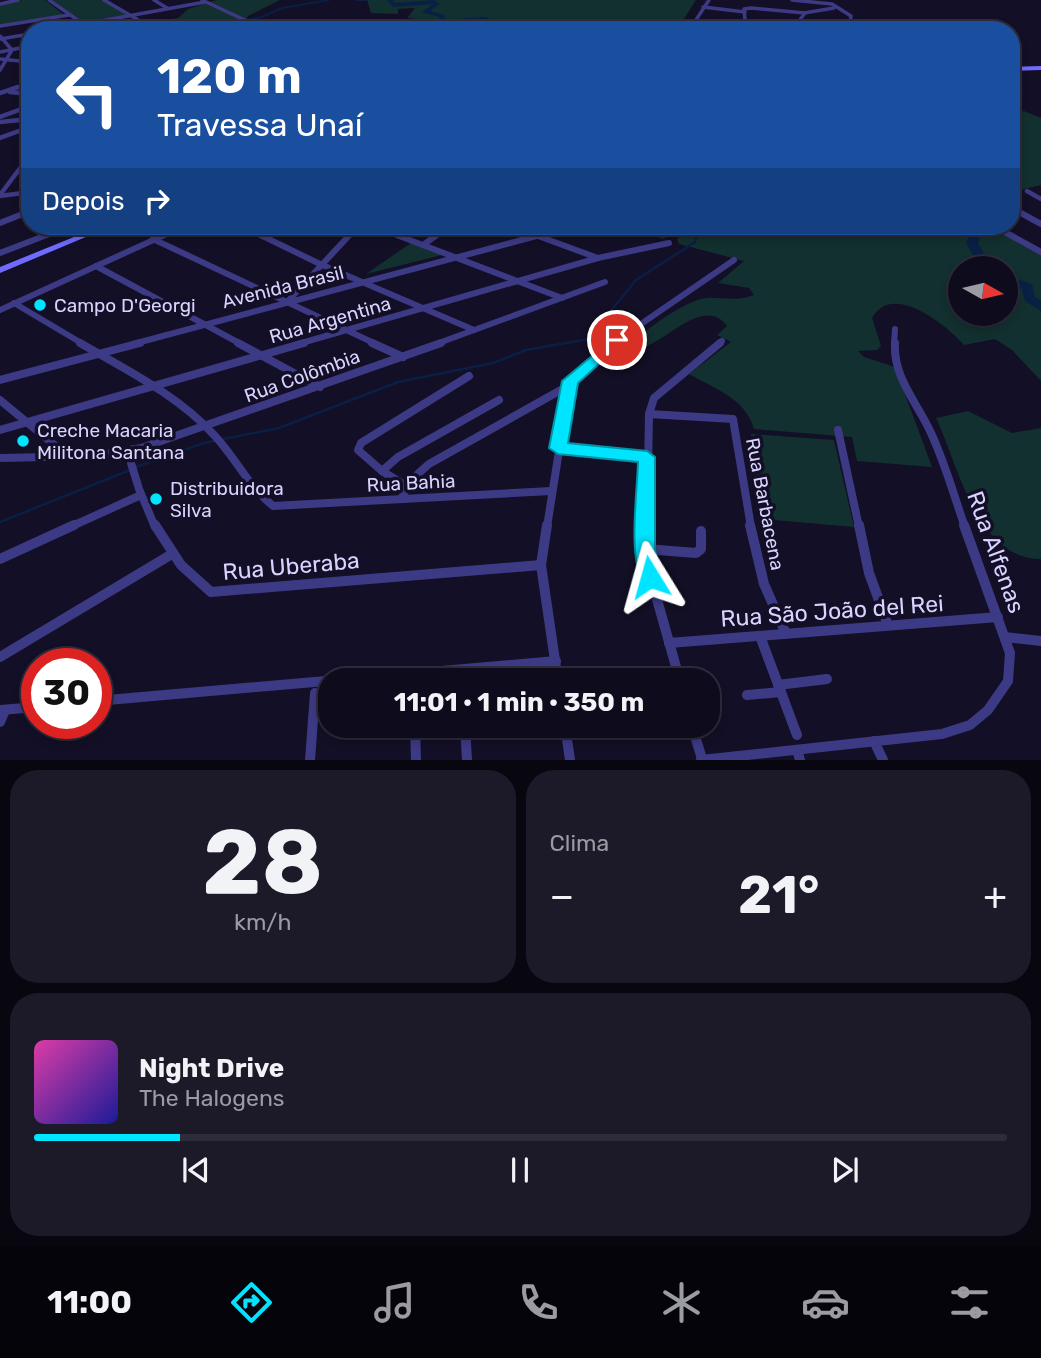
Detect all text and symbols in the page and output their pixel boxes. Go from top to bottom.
text: 120 m [157,47,302,105]
icon: left [42,49,133,140]
text: Travessa Unaí [157,106,363,144]
icon: right [138,182,176,220]
text: Depois [42,186,124,217]
north arrow [948,256,1018,326]
map controls [948,256,1018,326]
street label: Avenida Brasil [220,261,346,313]
street label: Rua Argentina [266,292,394,348]
place label: Campo D'Georgi [54,294,196,317]
marker: Campo D'Georgi [32,297,48,313]
pin [587,310,647,370]
icon: arrive [598,321,636,359]
street label: Rua Colômbia [241,344,363,408]
place label: Creche Macaria Militona Santana [37,419,185,464]
marker: Creche Macaria Militona Santana [15,433,31,449]
street label: Rua Barbacena [741,436,789,572]
street label: Rua Bahia [366,469,456,497]
place label: Distribuidora Silva [170,477,284,522]
street label: Rua Alfenas [961,487,1031,617]
marker: Distribuidora Silva [148,491,164,507]
position arrow [613,540,687,614]
street label: Rua Uberaba [221,546,361,586]
street label: Rua São João del Rei [720,589,944,633]
speed limit sign: 30 [21,648,112,739]
text: 11:01 · 1 min · 350 m [394,687,644,718]
text: 28 [202,808,323,916]
text: Clima [550,829,609,857]
text: 21° [738,864,819,926]
text: − [550,873,574,919]
text: + [983,873,1007,919]
text: km/h [234,908,291,936]
text: Night Drive [139,1053,284,1084]
text: The Halogens [139,1084,285,1112]
icon: previous [177,1151,215,1189]
icon: pause [501,1151,539,1189]
icon: next [826,1151,864,1189]
icon: directions [227,1278,276,1327]
icon: music [370,1278,419,1327]
icon: phone [514,1278,563,1327]
icon: climate [657,1278,706,1327]
icon: car [801,1278,850,1327]
icon: filters [945,1278,994,1327]
text: 11:00 [47,1283,132,1321]

